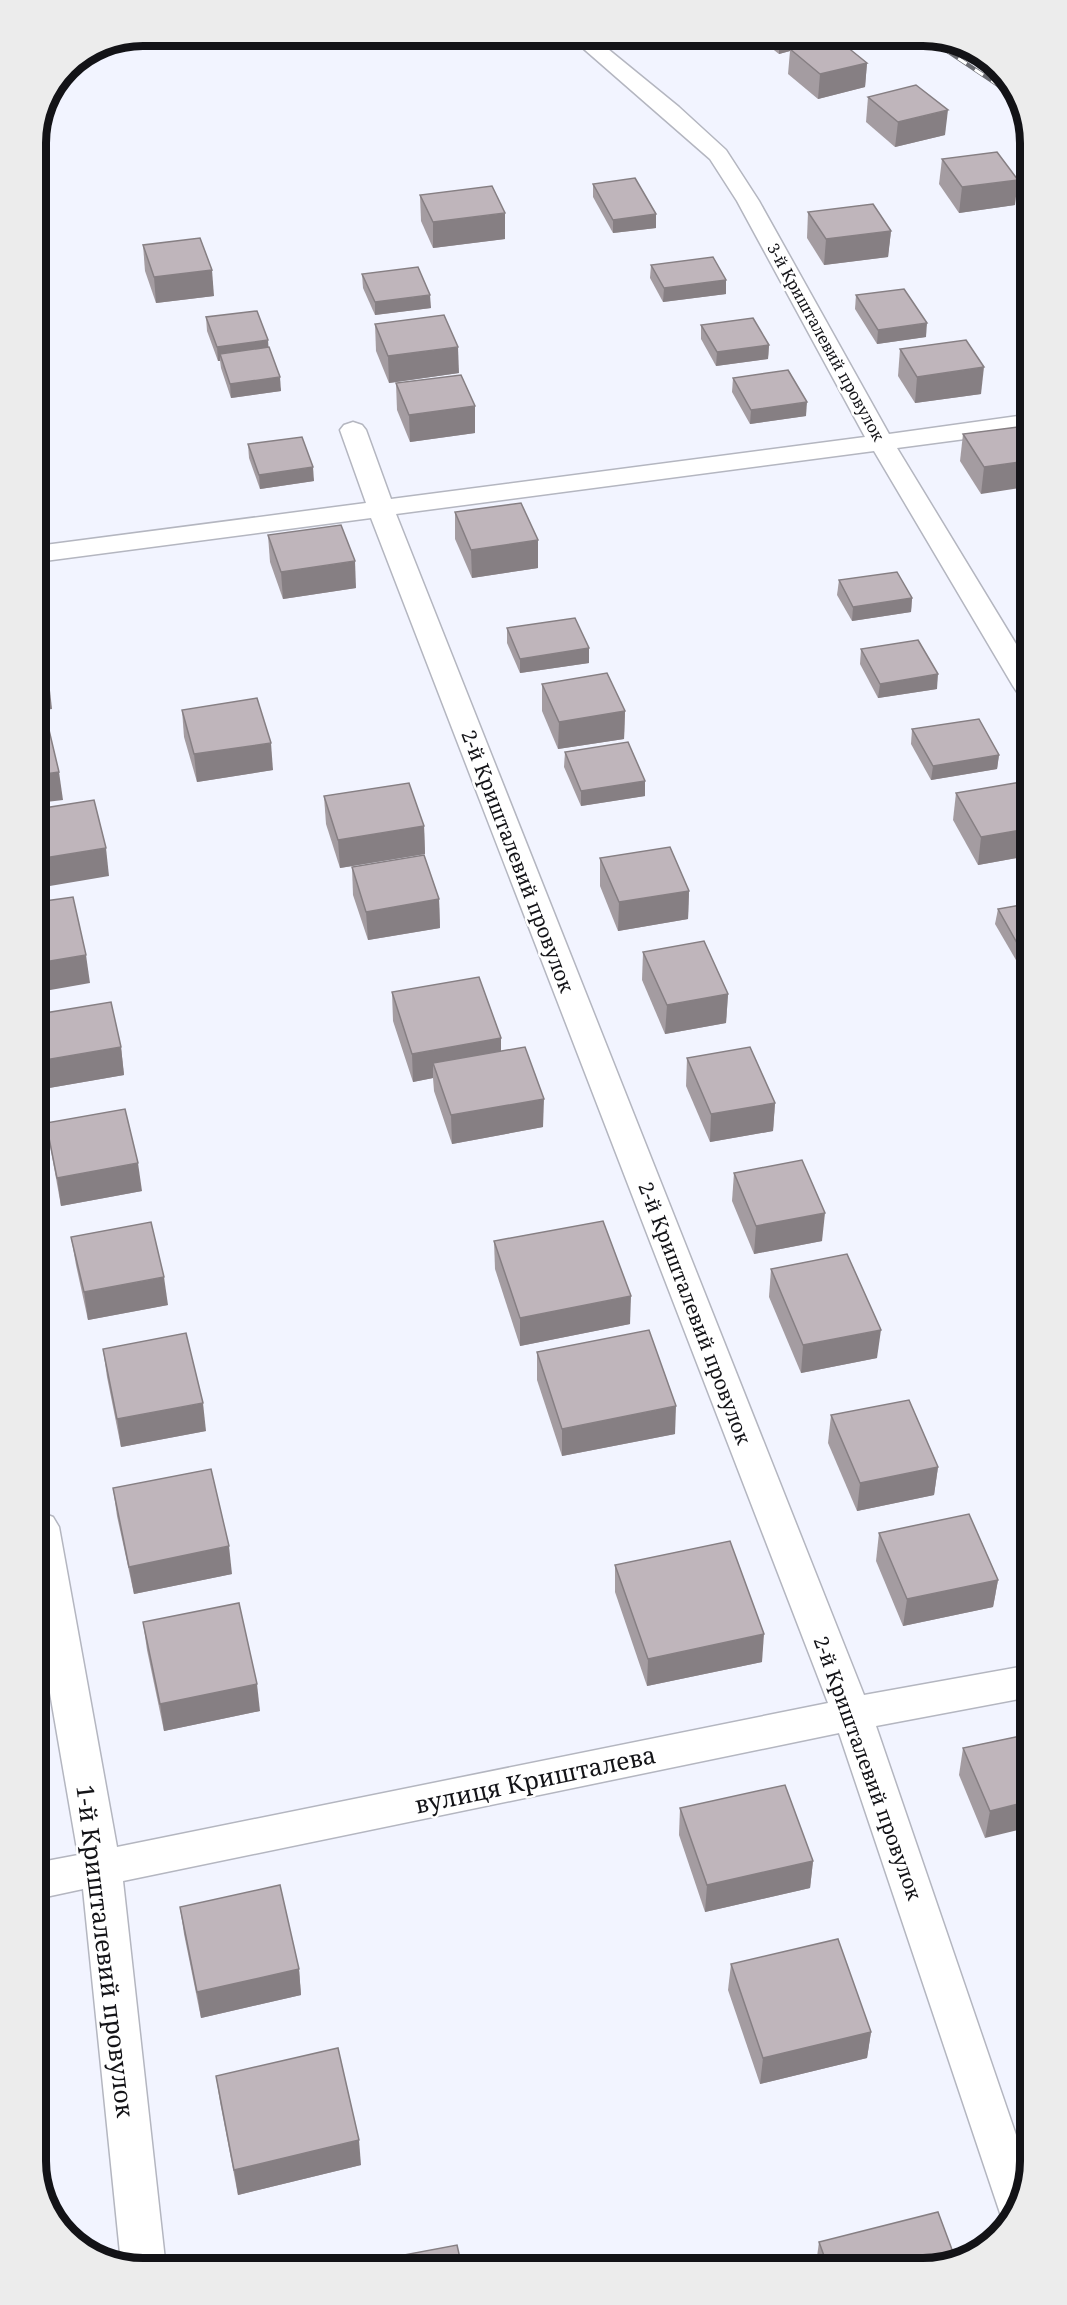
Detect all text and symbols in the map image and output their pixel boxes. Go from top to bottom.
street label: 3-й Кришталевий провулок [762,239,890,445]
street label: 2-й Кришталевий провулок [455,726,581,996]
street label: 2-й Кришталевий провулок [632,1178,758,1448]
street label: 2-й Кришталевий провулок [808,1632,928,1904]
street label: вулиця Кришталева [412,1737,658,1821]
street label: 1-й Кришталевий провулок [69,1783,143,2120]

